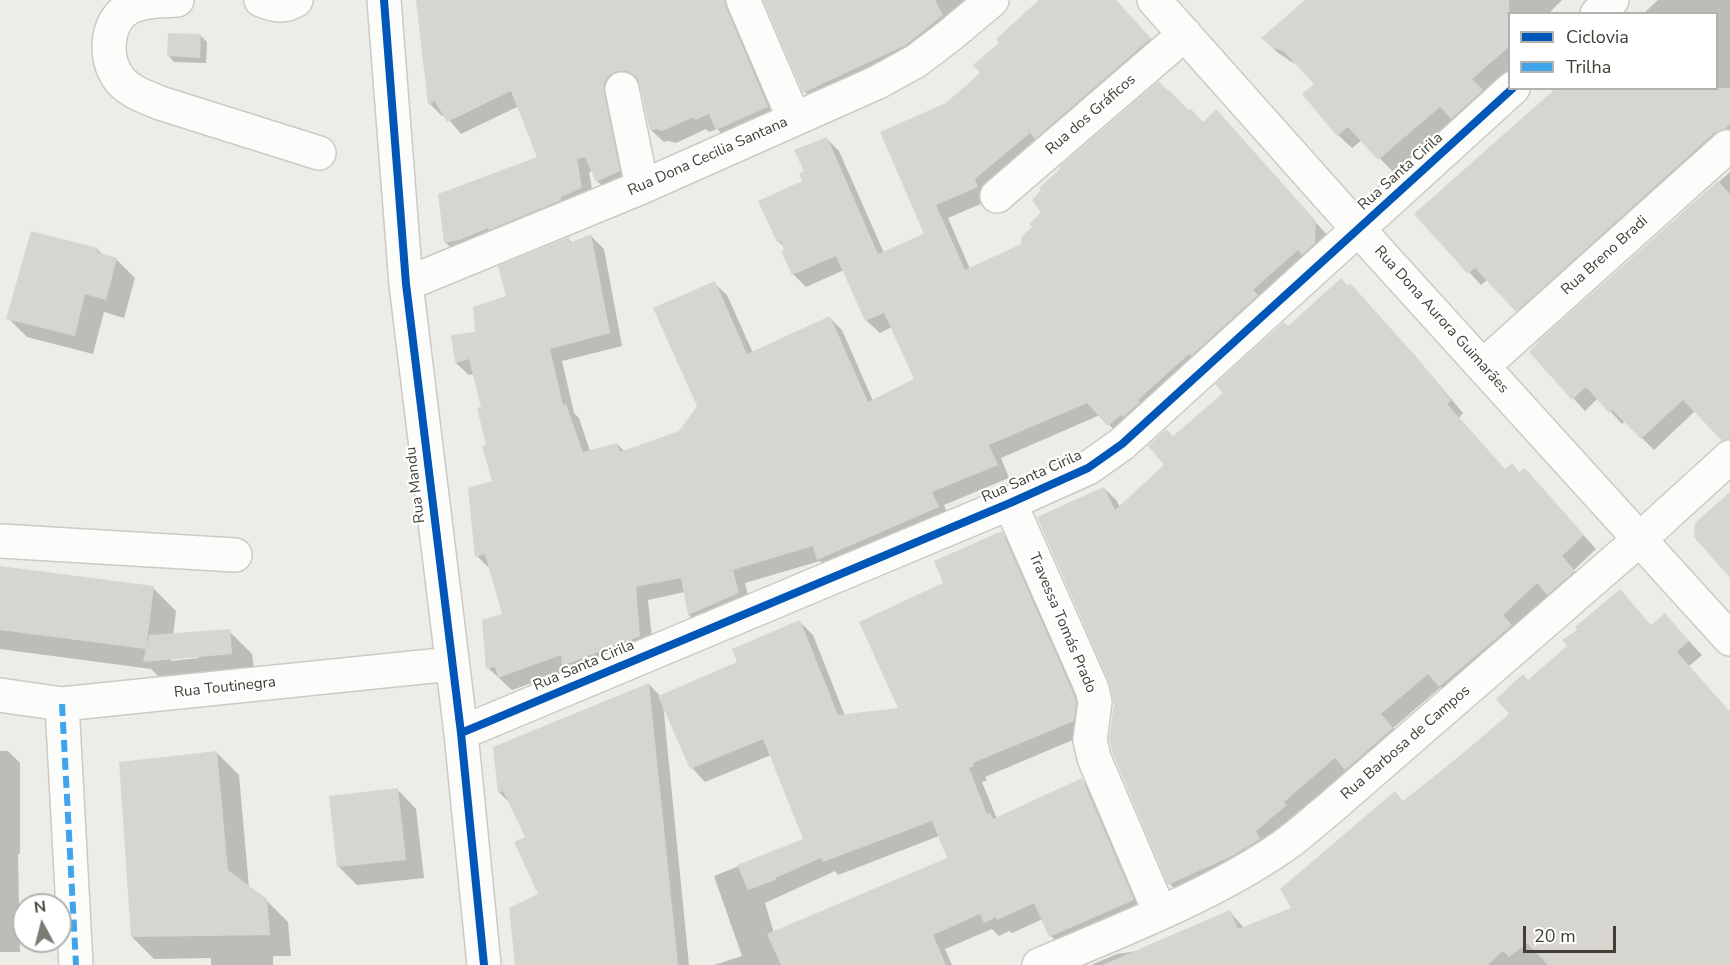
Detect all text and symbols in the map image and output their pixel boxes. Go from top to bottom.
legend [1508,12,1718,90]
text: Ciclovia [1566,25,1629,49]
text: Trilha [1566,55,1611,79]
street label: Rua dos Gráficos [1042,71,1140,159]
street label: Rua Dona Cecilia Santana [625,114,791,200]
street label: Rua Santa Cirila [1355,129,1447,215]
street label: Rua Breno Bradi [1558,213,1652,299]
street label: Rua Dona Aurora Guimarães [1370,243,1512,397]
street label: Rua Mandu [402,446,430,524]
street label: Rua Santa Cirila [979,447,1085,507]
street label: Travessa Tomás Prado [1024,550,1100,696]
street label: Rua Santa Cirila [531,637,637,695]
street label: Rua Toutinegra [173,674,277,702]
street label: Rua Barbosa de Campos [1338,682,1474,804]
north arrow [12,893,72,953]
text: N [33,895,47,919]
scale bar [1526,914,1619,952]
text: 20 m [1534,924,1576,948]

